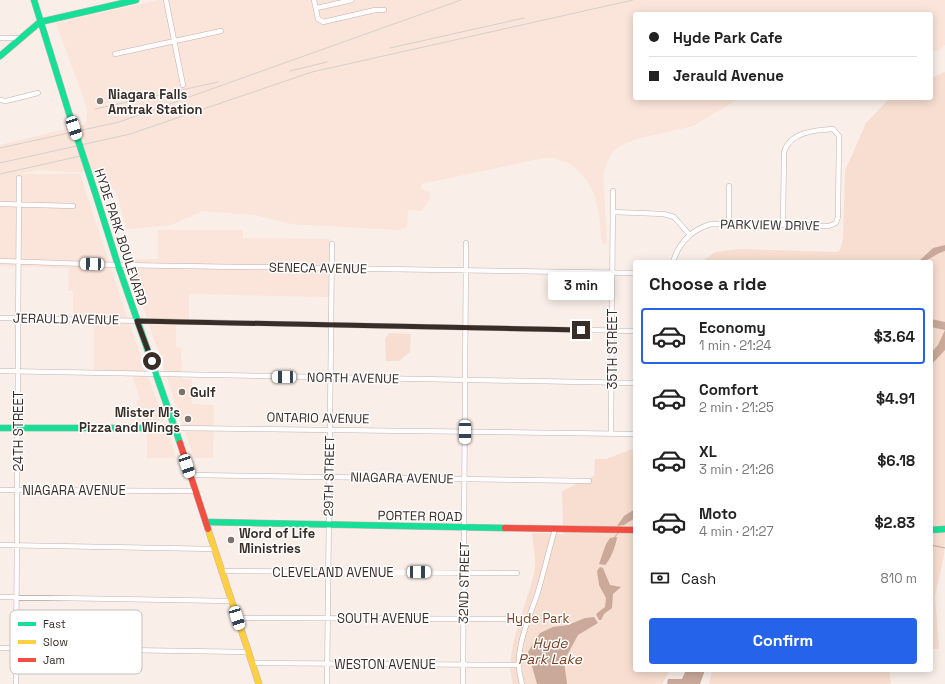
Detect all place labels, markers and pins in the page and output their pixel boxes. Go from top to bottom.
place label: Niagara Falls Amtrak Station [108,86,202,118]
marker: Niagara Falls Amtrak Station [95,96,105,106]
place label: Gulf [190,384,216,401]
marker: Gulf [177,387,187,397]
place label: Mister M's Pizza and Wings [79,404,180,436]
marker: Mister M's Pizza and Wings [183,414,193,424]
place label: Word of Life Ministries [239,525,315,557]
marker: Word of Life Ministries [226,535,236,545]

